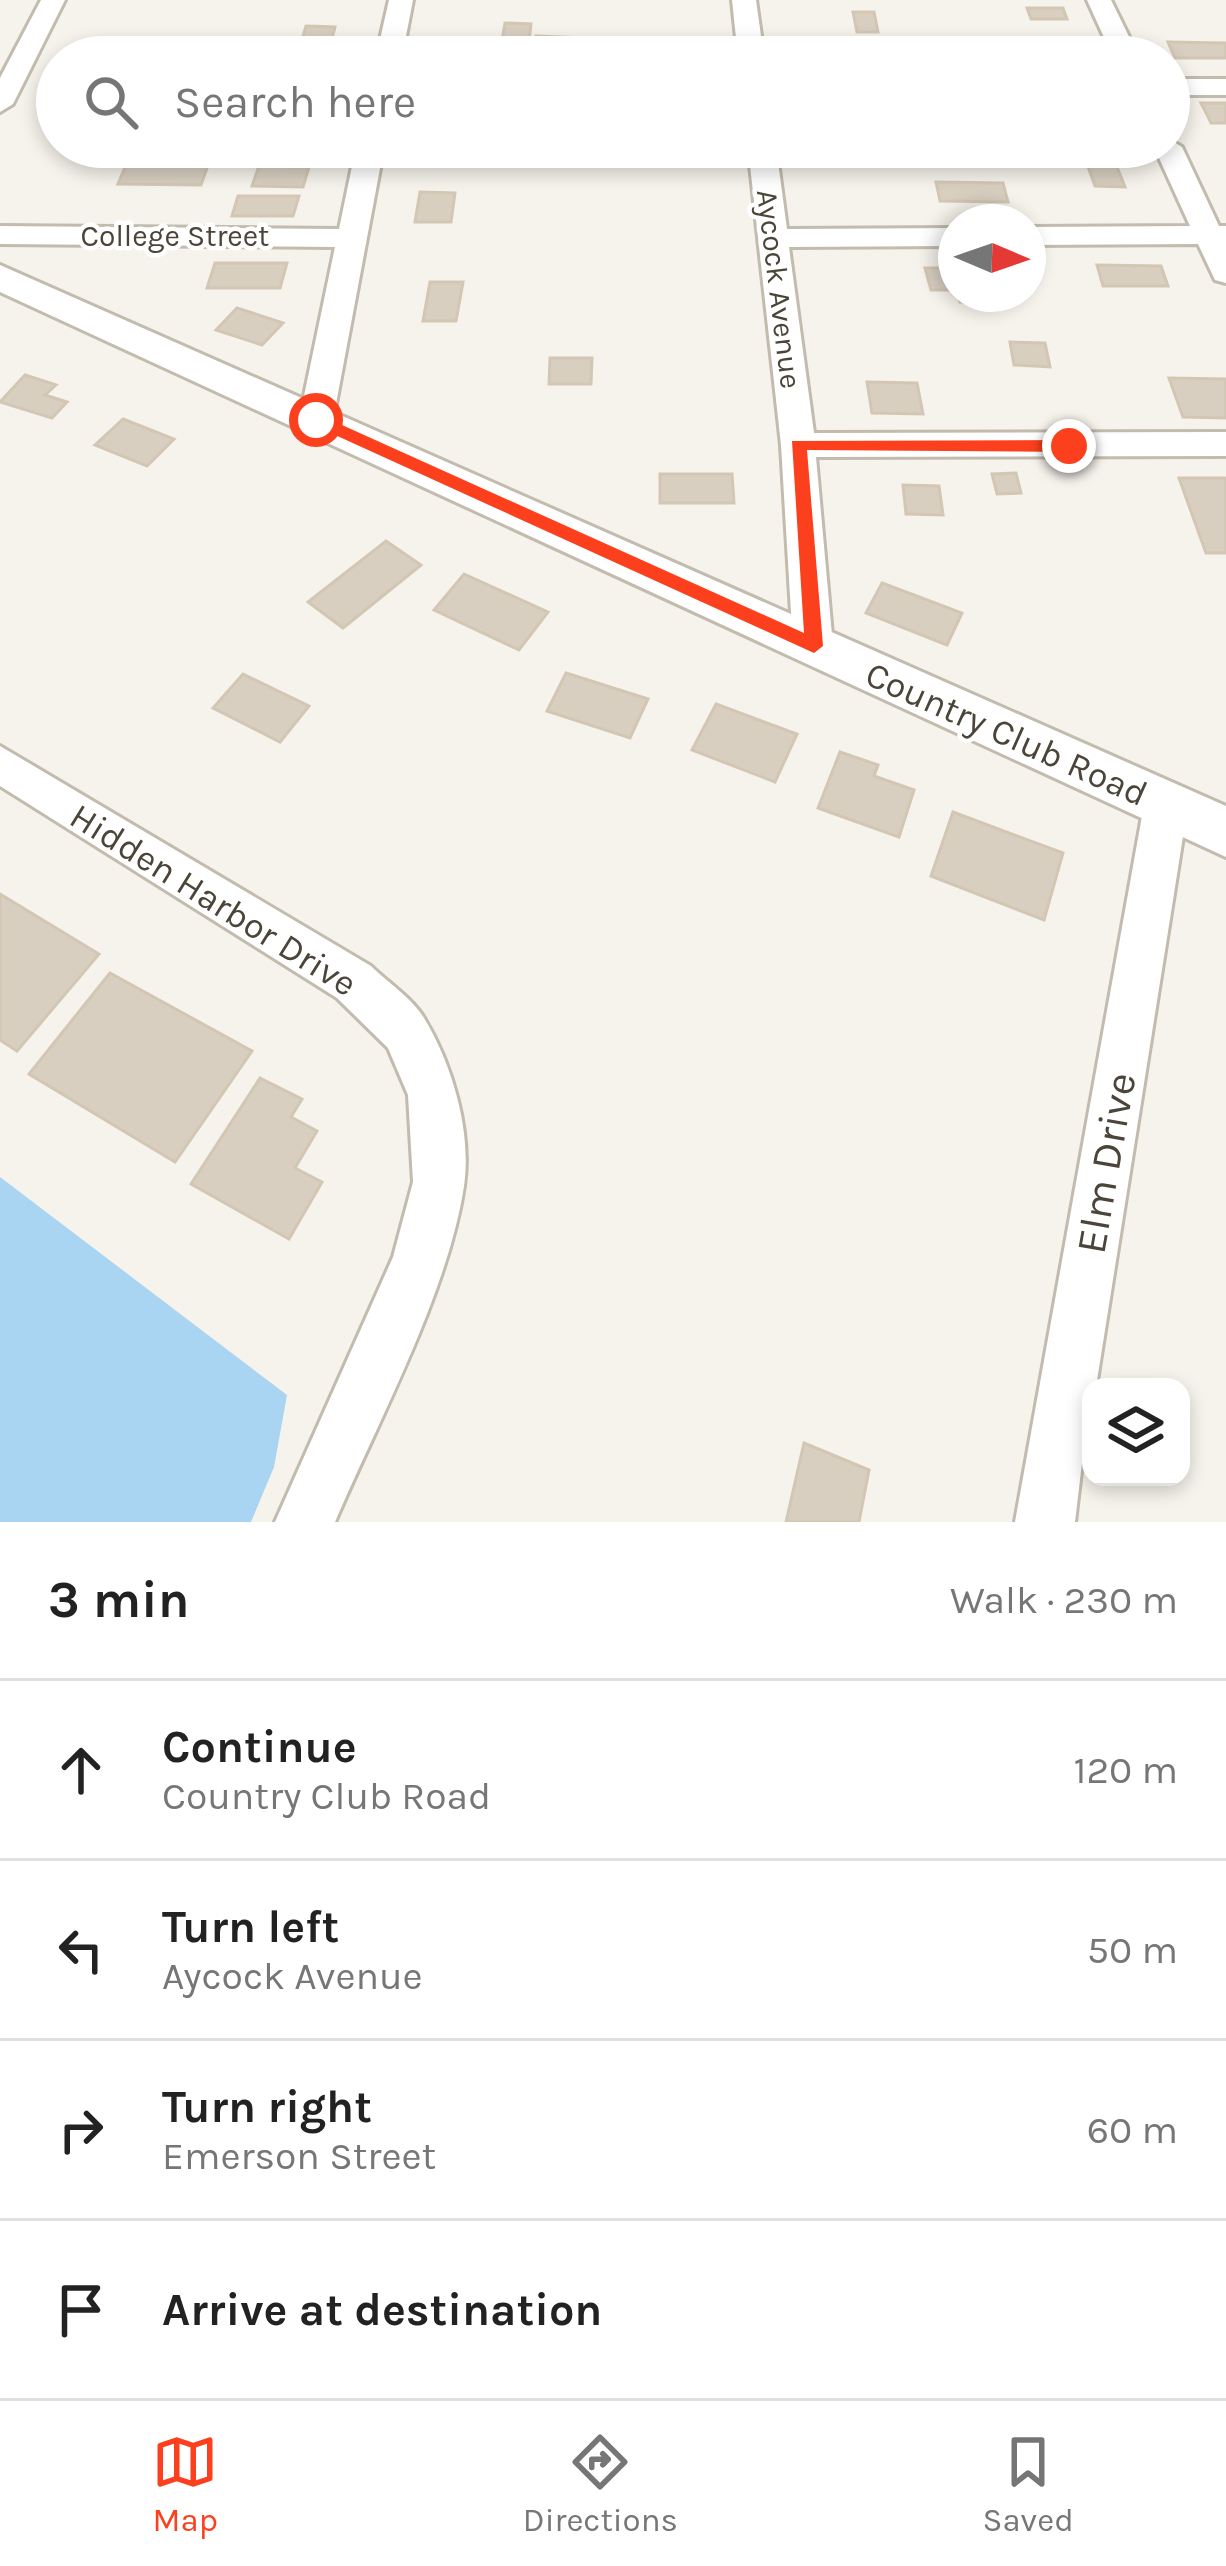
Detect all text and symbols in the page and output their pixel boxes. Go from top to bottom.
search box [36,36,1190,168]
icon: search [78,69,144,135]
text: Search here [174,76,416,128]
street label: Aycock Avenue [749,187,809,391]
north arrow [938,204,1046,312]
street label: College Street [81,218,269,254]
route start [289,393,343,447]
route end [1042,419,1096,473]
street label: Country Club Road [859,653,1154,815]
street label: Hidden Harbor Drive [63,795,364,1005]
street label: Elm Drive [1065,1069,1146,1257]
map controls [1082,1378,1190,1486]
button: layers [1082,1378,1190,1486]
text: 3 min [48,1570,190,1630]
text: Walk · 230 m [950,1577,1178,1623]
text: Continue [162,1721,357,1773]
icon: ahead [48,1737,114,1803]
text: 120 m [1074,1747,1178,1793]
text: Country Club Road [162,1773,491,1819]
text: Turn left [162,1901,339,1953]
icon: left [48,1917,114,1983]
text: 50 m [1087,1927,1178,1973]
text: Aycock Avenue [162,1953,423,1999]
text: Turn right [162,2081,372,2133]
icon: right [48,2097,114,2163]
text: 60 m [1087,2107,1178,2153]
text: Emerson Street [162,2133,436,2179]
icon: arrive [48,2277,114,2343]
text: Arrive at destination [162,2284,602,2336]
tab: Map [152,2429,218,2539]
tab: Directions [523,2429,678,2539]
tab: Saved [983,2429,1074,2539]

